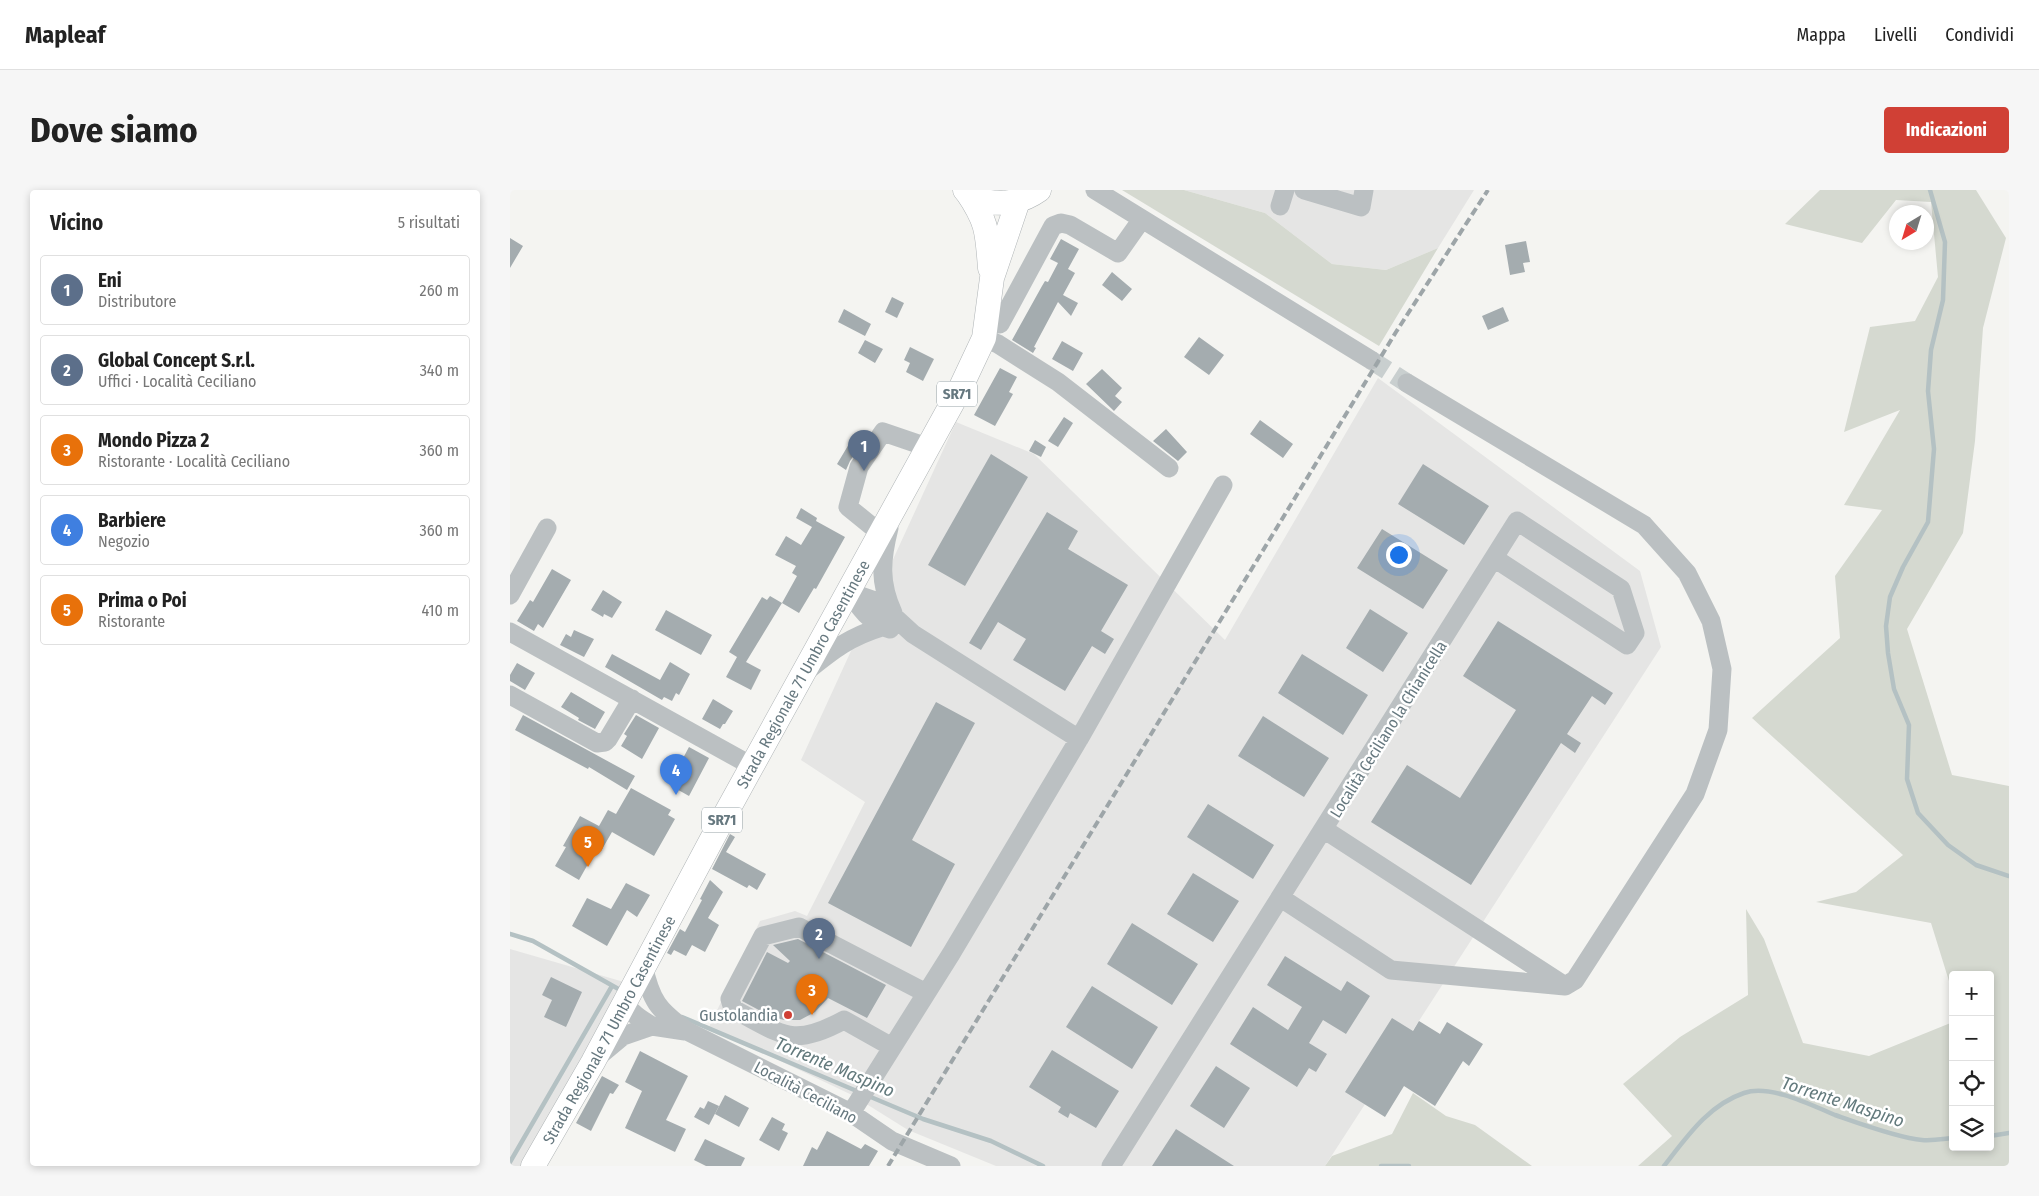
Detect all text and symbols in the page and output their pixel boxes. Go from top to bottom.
text: Mapleaf [25,21,105,49]
text: Mappa [1797,24,1846,46]
text: Livelli [1874,24,1917,46]
text: Condividi [1945,24,2014,46]
button: Indicazioni [1884,107,2009,153]
text: Dove siamo [30,109,198,151]
north arrow [1889,205,1934,250]
text: Vicino [50,210,103,236]
text: 5 risultati [398,213,460,232]
text: Eni [98,269,122,292]
text: 1 [64,281,70,300]
text: 260 m [420,281,459,300]
text: Distributore [98,292,176,311]
text: Global Concept S.r.l. [98,349,255,372]
text: 2 [63,361,71,380]
text: 340 m [420,361,459,380]
text: Uffici · Località Ceciliano [98,372,257,391]
road number: SR71 [937,382,977,406]
text: Mondo Pizza 2 [98,429,209,452]
pin: 1 [848,430,880,471]
text: 3 [63,441,71,460]
text: 360 m [419,441,459,460]
text: Ristorante · Località Ceciliano [98,452,290,471]
text: Barbiere [98,509,166,532]
text: 4 [63,521,71,540]
text: 360 m [419,521,459,540]
text: Negozio [98,532,150,551]
your location [1386,542,1412,568]
street label: Strada Regionale 71 Umbro Casentinese [733,557,874,792]
text: Prima o Poi [98,589,187,612]
text: 5 [63,601,71,620]
text: 410 m [421,601,459,620]
text: Ristorante [98,612,165,631]
street label: Località Ceciliano la Chianicella [1326,637,1451,821]
pin: 4 [660,754,692,795]
road number: SR71 [702,808,742,832]
pin: 5 [572,826,604,867]
street label: Strada Regionale 71 Umbro Casentinese [539,912,679,1148]
pin: 2 [803,918,835,959]
map controls [1949,971,1994,1151]
button: + [1949,971,1994,1016]
pin: 3 [796,974,828,1015]
place label: Gustolandia [699,1006,778,1025]
marker: Gustolandia [782,1009,794,1021]
button: − [1949,1016,1994,1061]
water label: Torrente Maspino [772,1032,898,1102]
street label: Località Ceciliano [751,1057,861,1128]
button: locate [1949,1061,1994,1106]
water label: Torrente Maspino [1779,1072,1907,1132]
button: layers [1949,1106,1994,1151]

